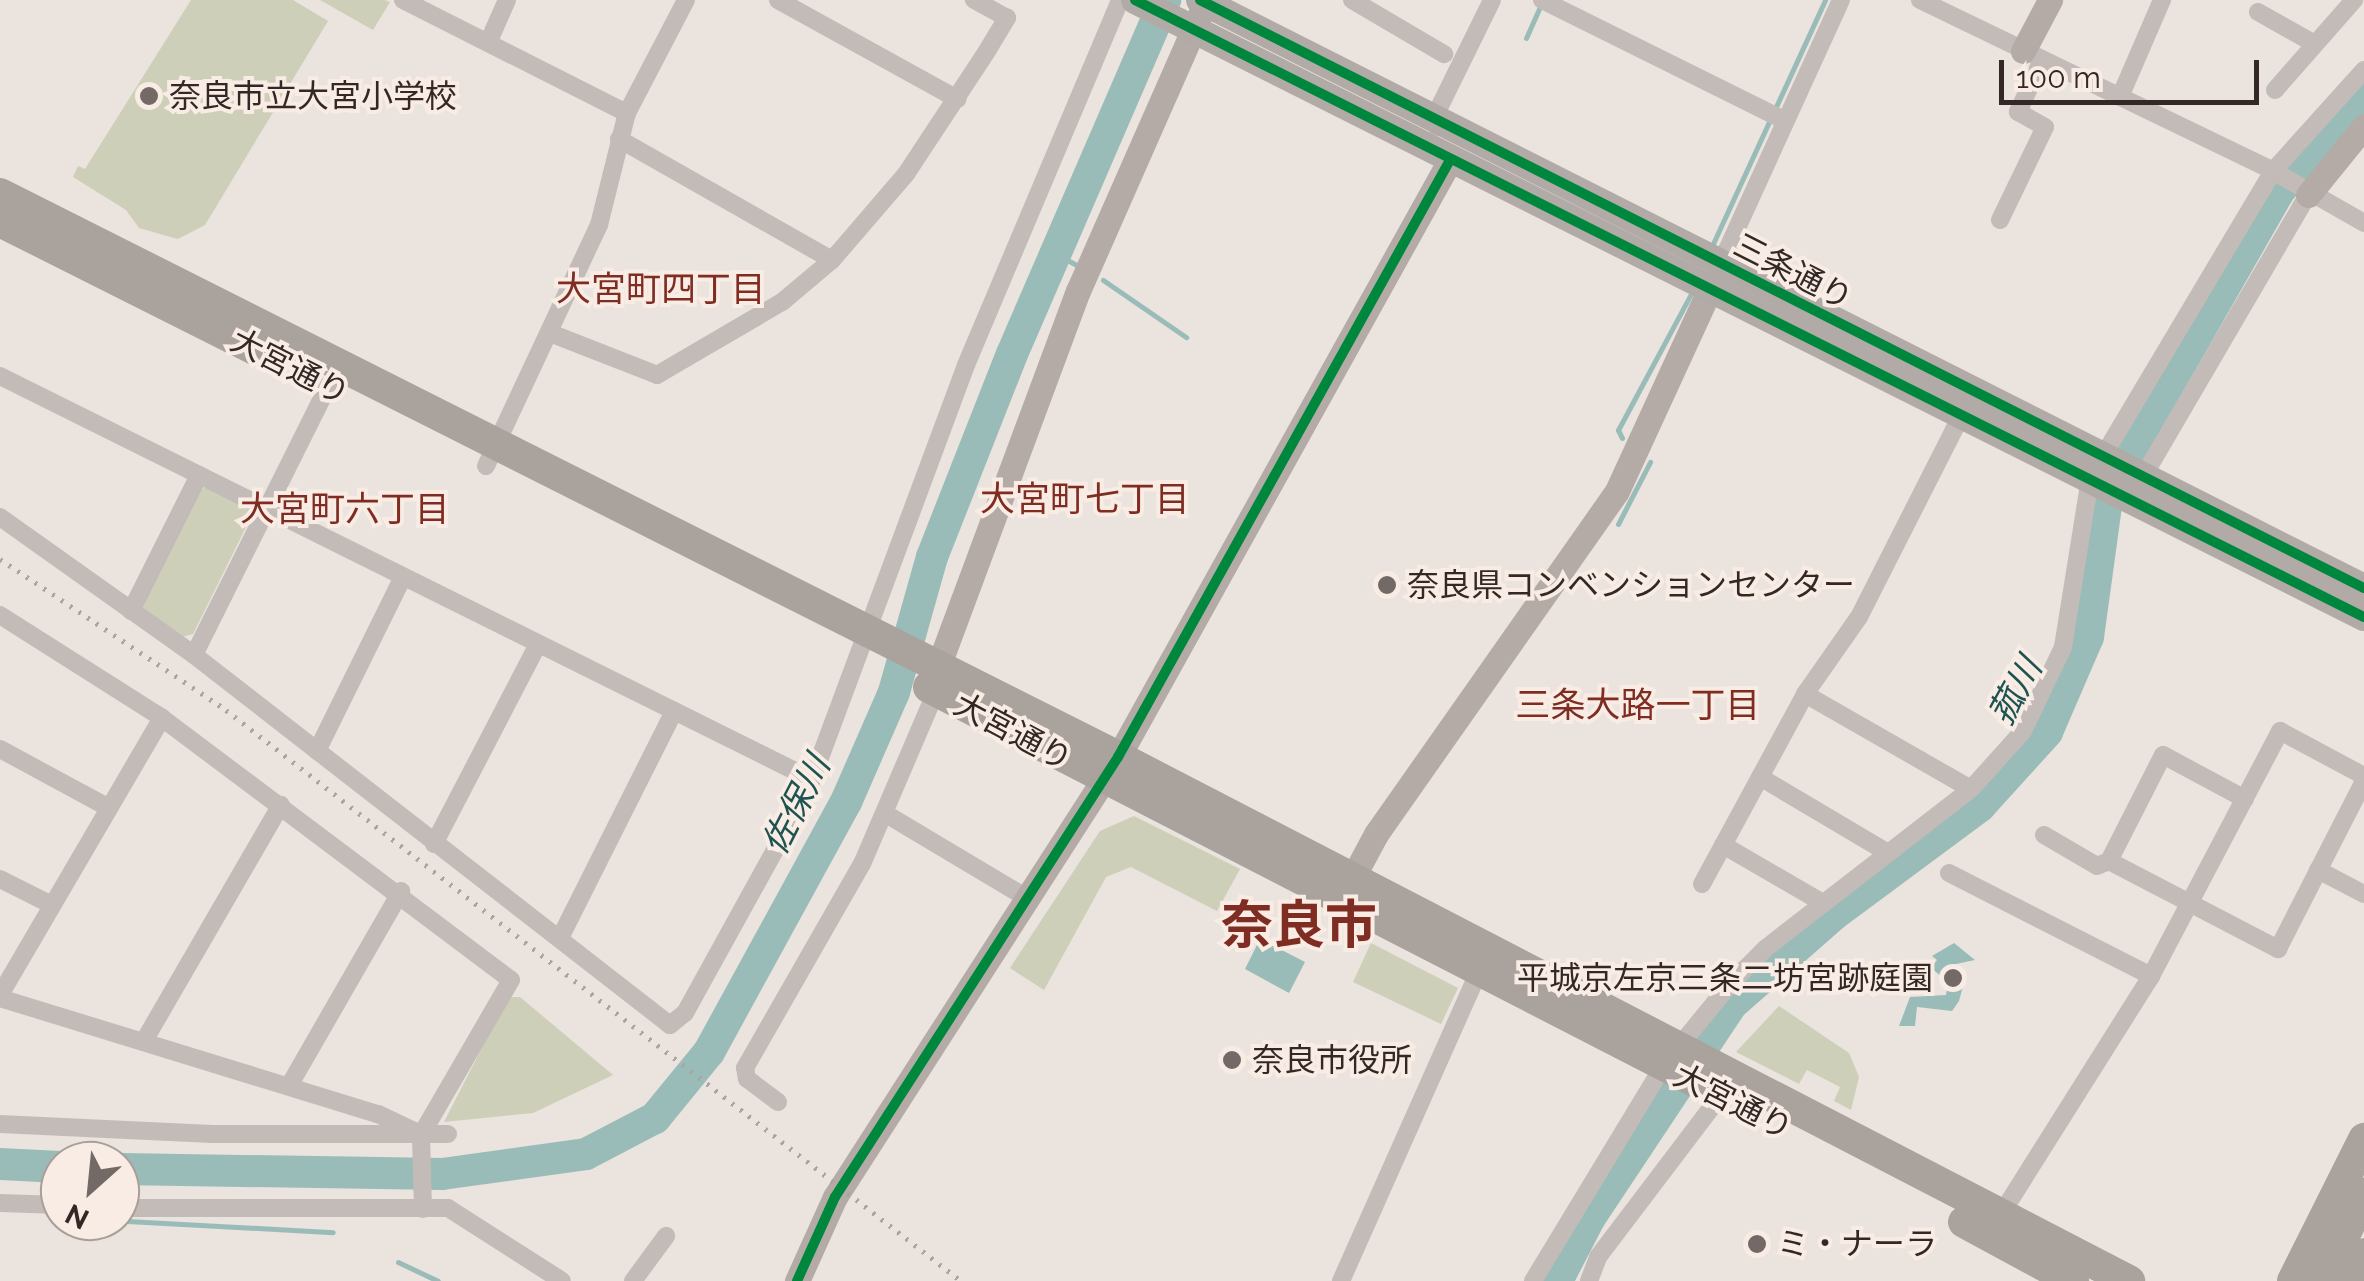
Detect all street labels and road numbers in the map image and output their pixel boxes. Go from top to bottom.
street label: 三条通り [1727,226,1859,318]
street label: 大宮通り [224,321,356,413]
street label: 大宮通り [947,685,1079,779]
street label: 大宮通り [1667,1056,1799,1148]

